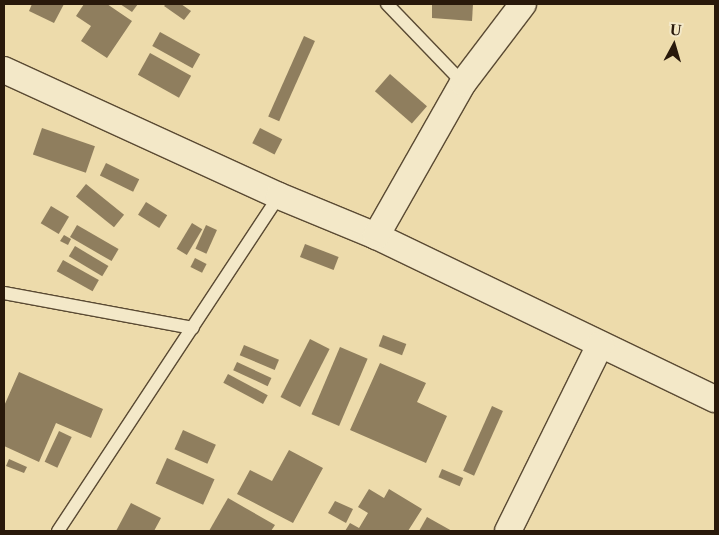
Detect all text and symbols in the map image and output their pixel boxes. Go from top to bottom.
north arrow [649,20,699,70]
text: U [669,21,682,40]

